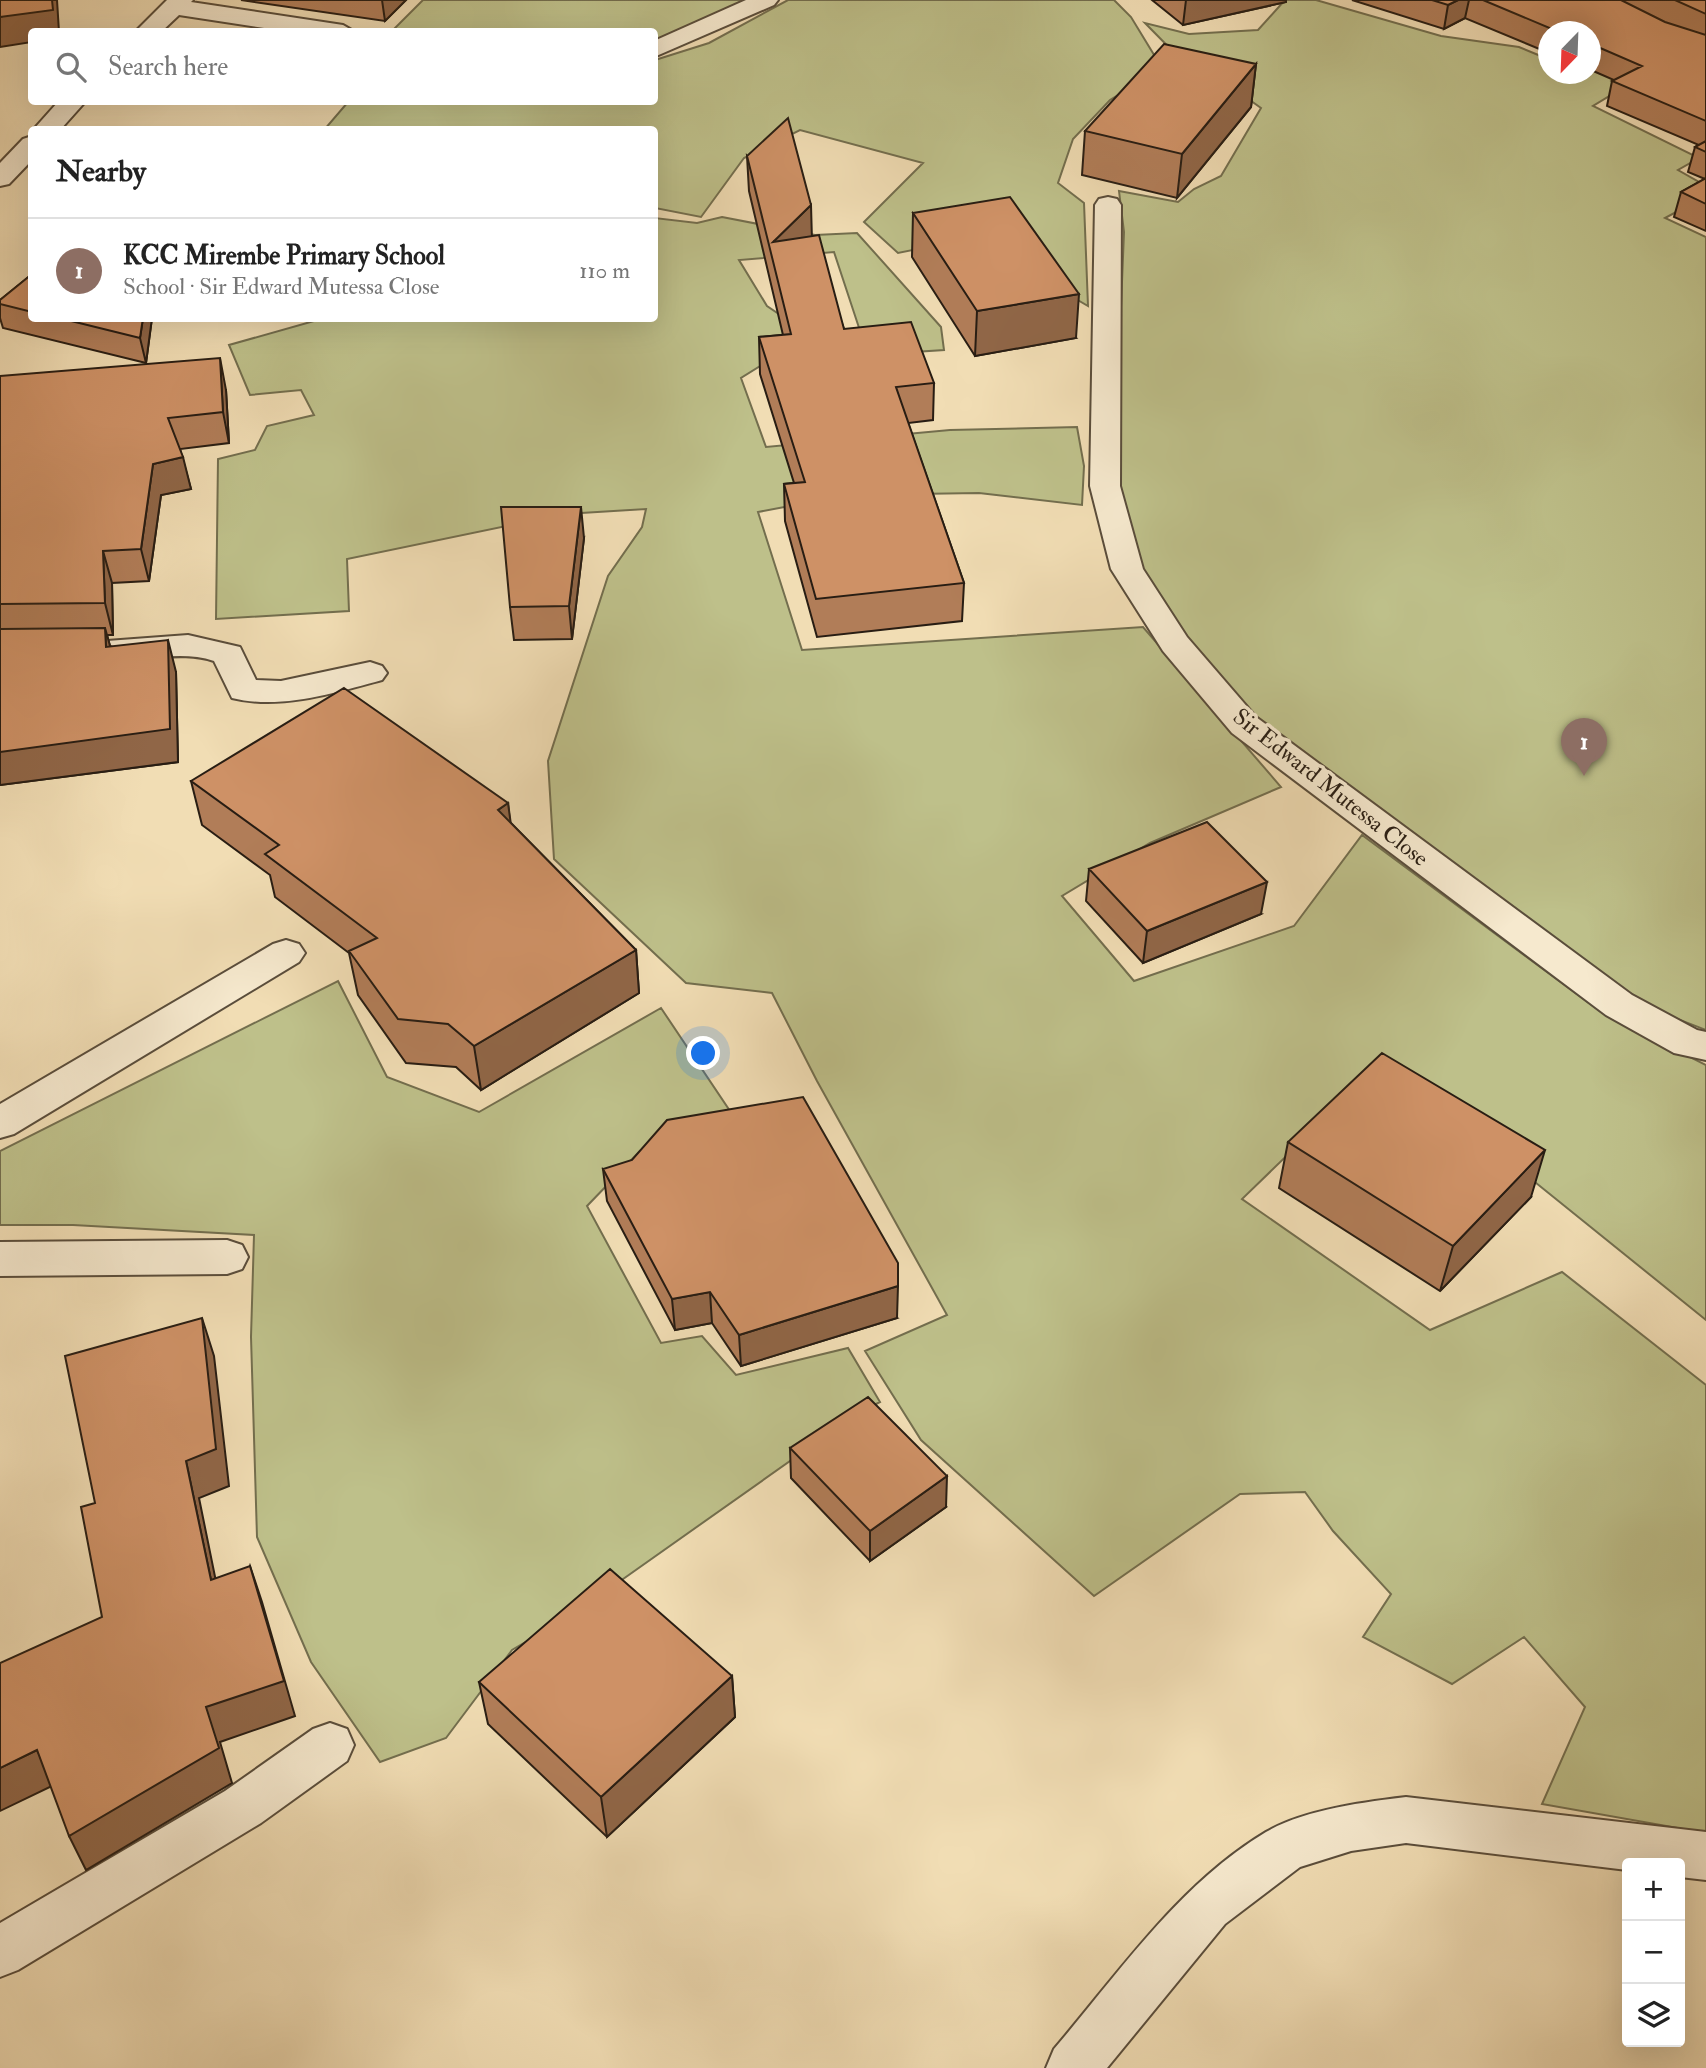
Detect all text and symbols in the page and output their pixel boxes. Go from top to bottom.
north arrow [1538,21,1601,84]
search box [28,28,658,105]
icon: search [52,48,90,86]
text: Search here [108,51,228,83]
text: Nearby [56,153,146,190]
text: KCC Mirembe Primary School [123,240,445,272]
text: 1 [75,256,83,285]
text: 110 m [579,256,630,285]
text: School · Sir Edward Mutessa Close [123,272,439,301]
street label: Sir Edward Mutessa Close [1227,702,1435,873]
pin: 1 [1561,718,1607,776]
your location [686,1036,720,1070]
map controls [1622,1858,1685,2047]
button: + [1622,1858,1685,1921]
button: − [1622,1921,1685,1984]
button: layers [1622,1984,1685,2047]

